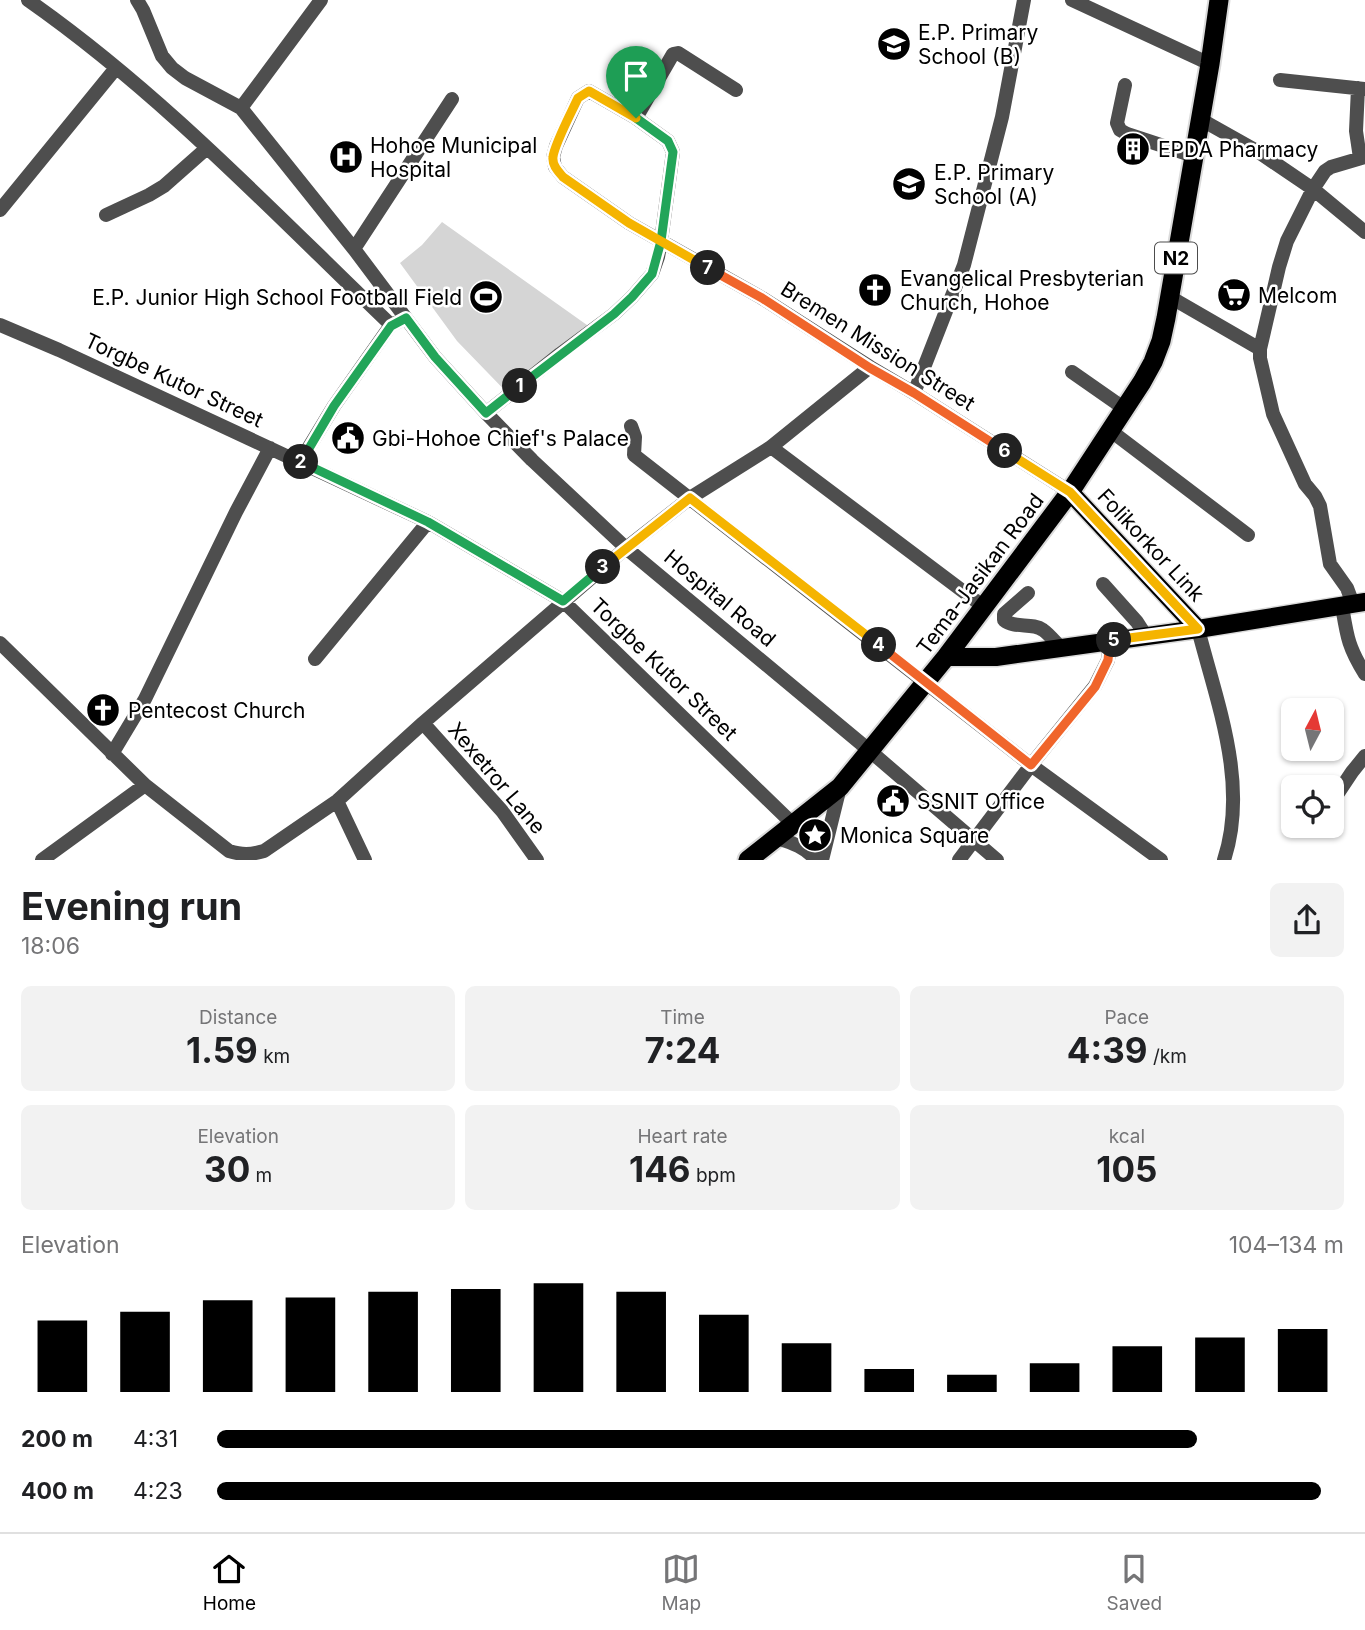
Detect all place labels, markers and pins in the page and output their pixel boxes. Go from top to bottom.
place label: E.P. Primary School (B) [918,20,1038,69]
school or university icon: E.P. Primary School (B) [875,25,913,63]
pin [606,46,666,118]
building icon: EPDA Pharmacy [1114,130,1152,168]
place label: Hohoe Municipal Hospital [370,133,537,182]
place label: EPDA Pharmacy [1158,137,1318,162]
hospital icon: Hohoe Municipal Hospital [327,138,365,176]
place label: E.P. Primary School (A) [934,160,1054,209]
school or university icon: E.P. Primary School (A) [890,165,928,203]
pin: 7 [690,250,726,286]
place label: Evangelical Presbyterian Church, Hohoe [900,266,1144,315]
church icon: Evangelical Presbyterian Church, Hohoe [856,271,894,309]
supermarket icon: Melcom [1215,276,1253,314]
sports icon: E.P. Junior High School Football Field [467,278,505,316]
place label: Melcom [1258,283,1337,308]
place label: E.P. Junior High School Football Field [92,285,462,310]
pin: 1 [503,368,538,404]
public building icon: Gbi-Hohoe Chief's Palace [329,419,367,457]
place label: Gbi-Hohoe Chief's Palace [372,426,629,451]
pin: 6 [988,434,1023,468]
pin: 2 [284,444,318,480]
pin: 3 [586,550,620,584]
pin: 5 [1096,622,1132,658]
pin: 4 [862,628,896,662]
church icon: Pentecost Church [84,691,122,729]
place label: Pentecost Church [128,698,305,723]
public building icon: SSNIT Office [874,782,912,820]
place label: SSNIT Office [917,789,1045,814]
place icon: Monica Square [796,816,834,854]
place label: Monica Square [840,823,989,848]

